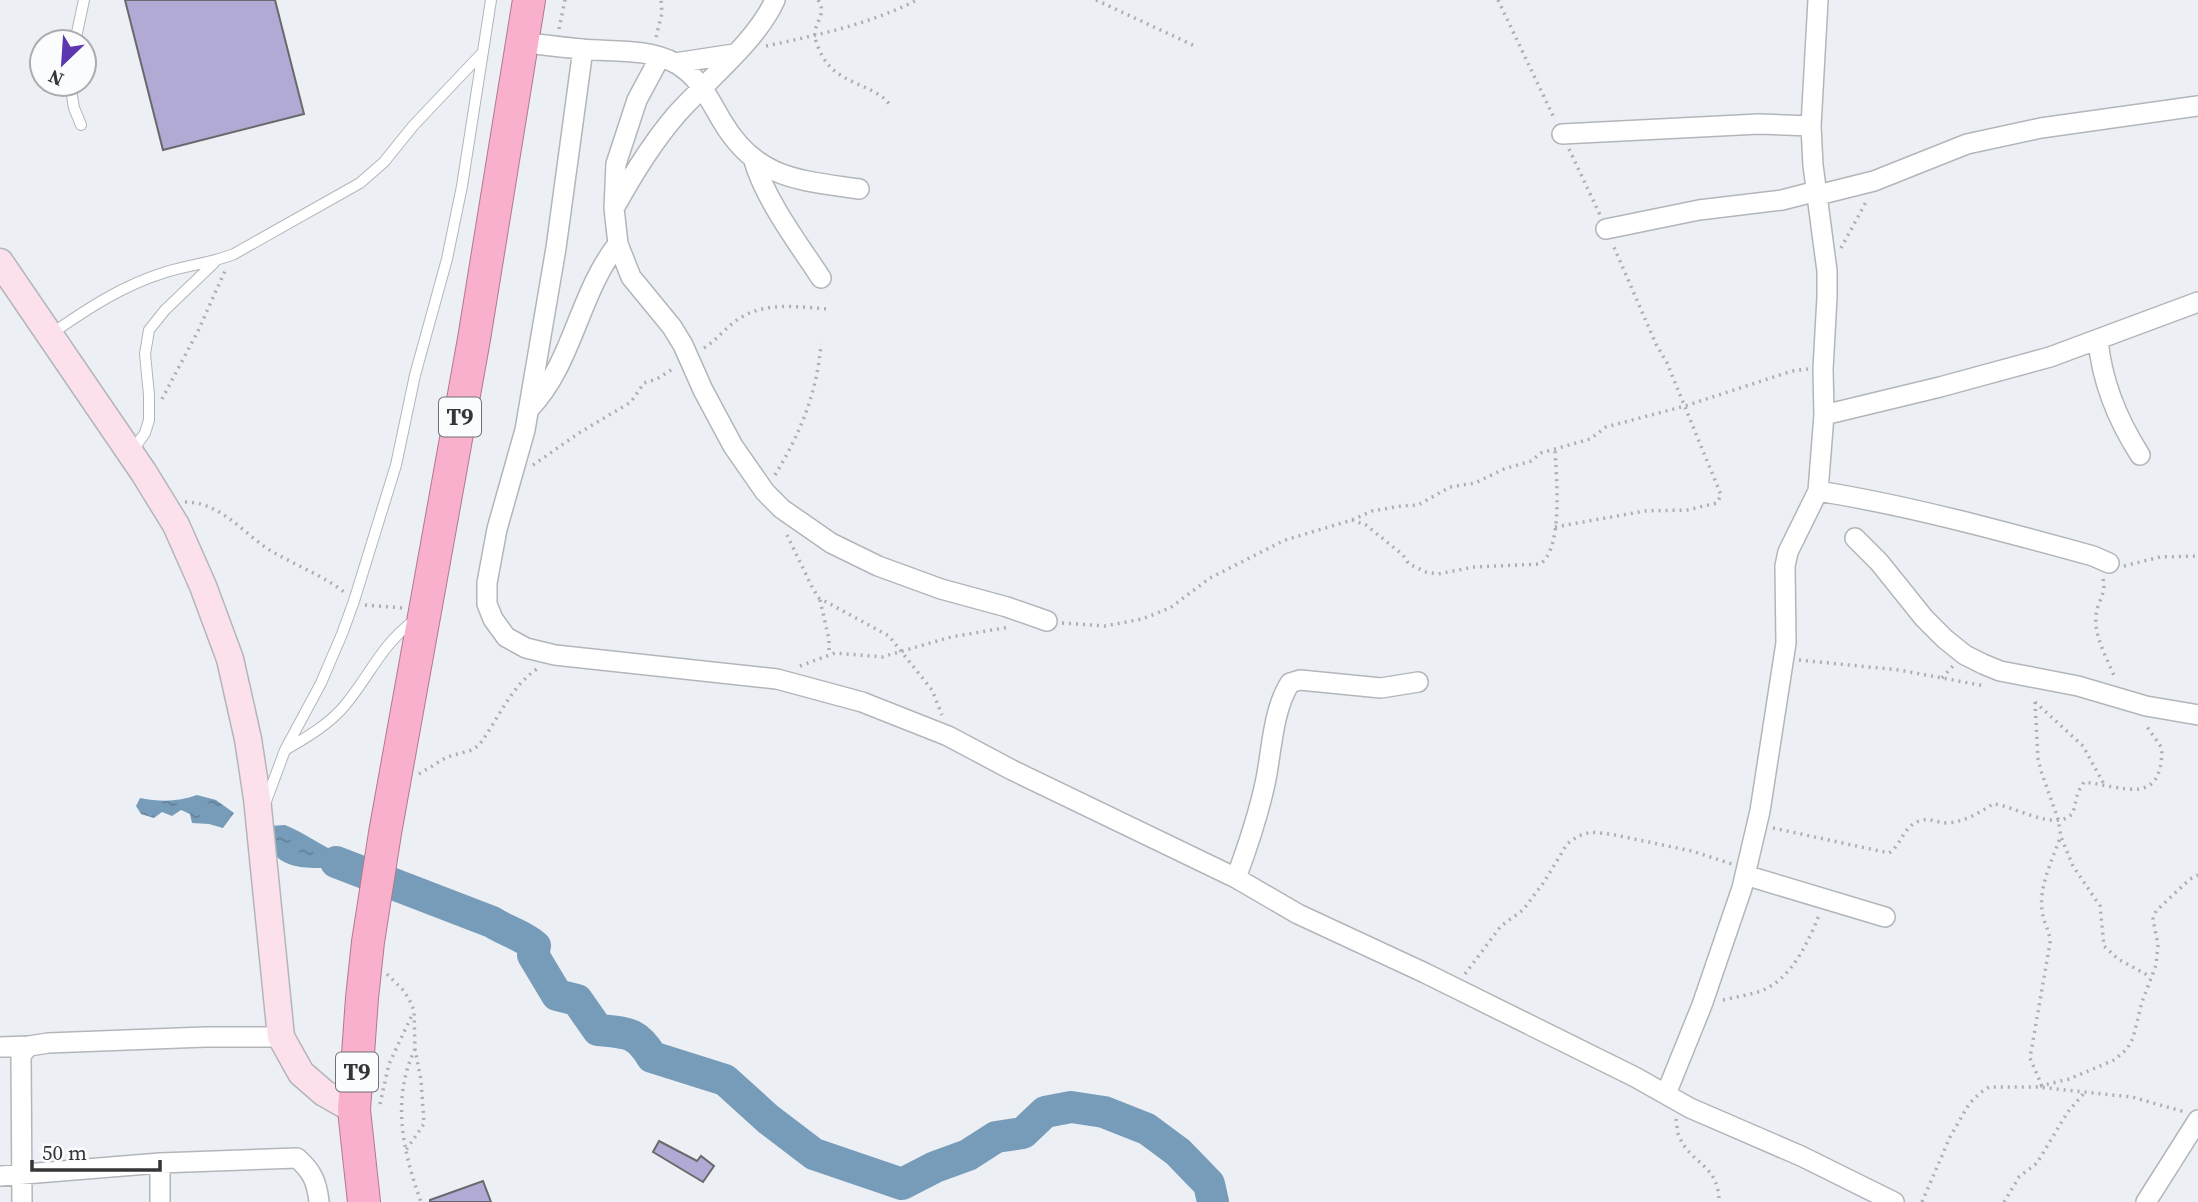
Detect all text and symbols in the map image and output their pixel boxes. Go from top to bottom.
north arrow [28,28,98,98]
text: N [44,64,68,93]
road number: T9 [439,398,481,436]
road number: T9 [336,1052,378,1092]
scale bar [32,1128,159,1172]
text: 50 m [42,1138,87,1167]

